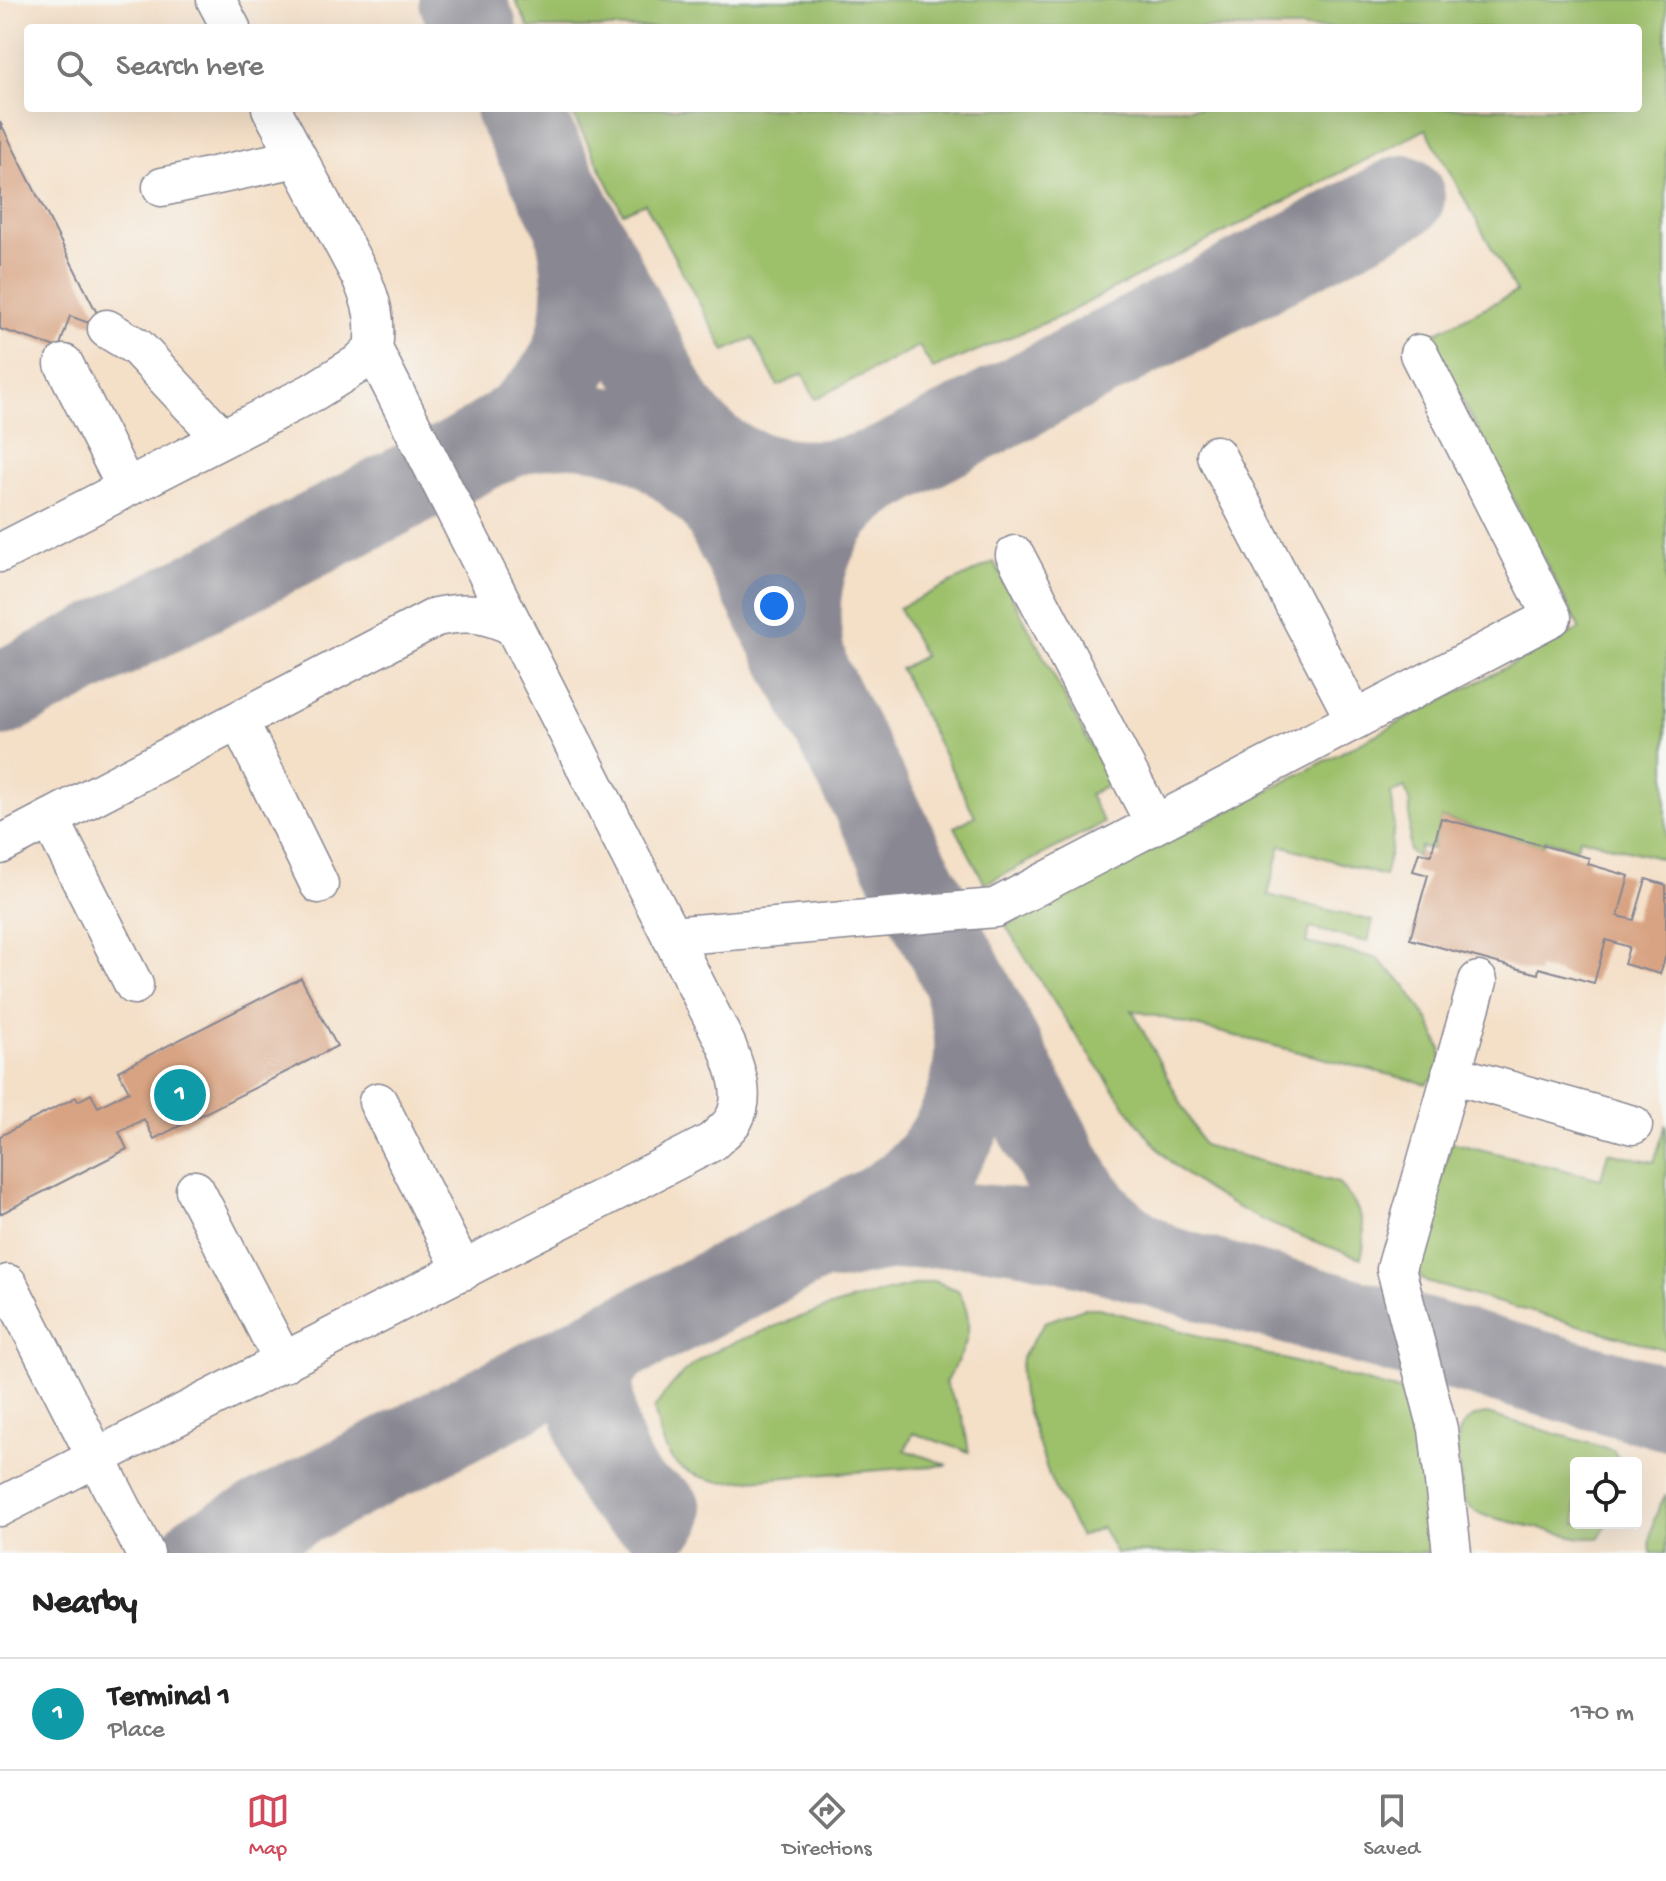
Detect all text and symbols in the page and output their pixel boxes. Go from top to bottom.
search box [24,24,1642,112]
icon: search [52,46,96,90]
text: Search here [116,51,264,86]
your location [754,586,794,626]
pin: 1 [154,1065,206,1125]
map controls [1570,1457,1642,1529]
button: locate [1570,1457,1642,1529]
text: Nearby [32,1585,137,1625]
text: Terminal 1 [108,1681,230,1716]
text: 1 [53,1699,63,1730]
text: 170 m [1571,1699,1634,1730]
text: Place [108,1716,165,1747]
tab: Map [246,1789,290,1863]
tab: Directions [782,1789,872,1863]
tab: Saved [1364,1789,1420,1863]

